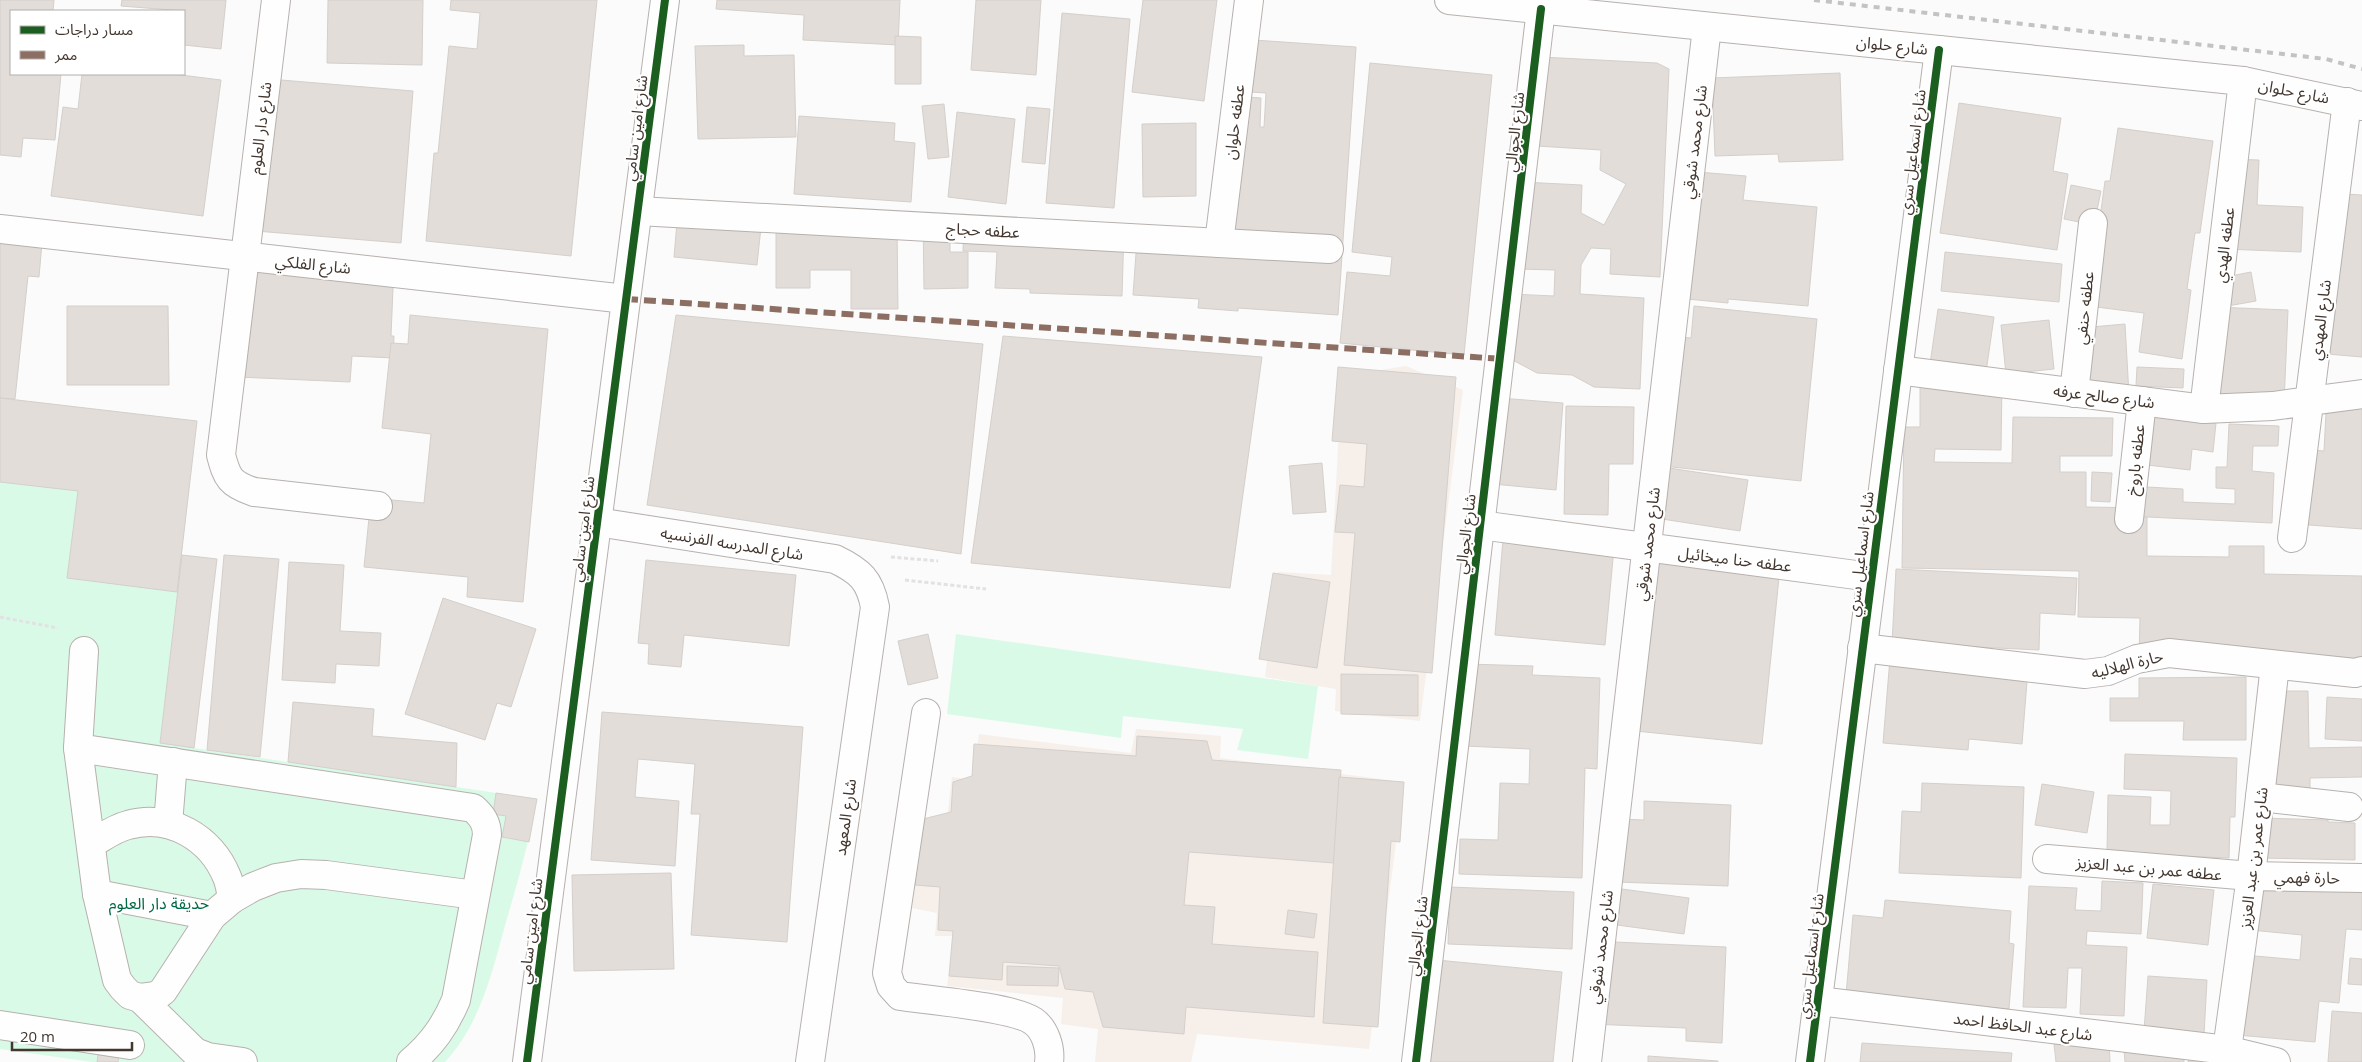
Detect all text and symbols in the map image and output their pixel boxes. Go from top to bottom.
legend [10,10,185,75]
text: مسار دراجات [55,19,133,39]
street label: شارع حلوان [1855,30,1929,62]
text: ممر [54,44,78,64]
street label: شارع حلوان [2256,73,2331,111]
street label: شارع امين سامي [618,74,654,183]
street label: شارع دار العلوم [243,80,279,176]
street label: عطفه حلوان [1218,83,1250,161]
street label: شارع محمد شوقي [1676,84,1714,201]
street label: شارع اسماعيل سري [1893,88,1933,216]
street label: شارع الجوالي [1499,91,1531,174]
street label: عطفه الهدي [2208,206,2241,284]
street label: عطفه حجاج [945,217,1020,245]
street label: شارع الفلكي [274,249,352,281]
street label: عطفه حنفي [2069,270,2101,346]
street label: شارع المهدي [2304,278,2338,362]
street label: شارع صالح عرفه [2052,379,2156,415]
street label: عطفه باروخ [2120,423,2152,497]
street label: شارع امين سامي [565,475,601,584]
street label: شارع محمد شوقي [1629,486,1667,603]
street label: شارع اسماعيل سري [1841,490,1881,618]
street label: شارع الجوالي [1449,493,1483,576]
street label: شارع المدرسه الفرنسيه [659,521,805,567]
street label: عطفه حنا ميخائيل [1677,541,1793,577]
street label: حارة الهلاليه [2089,644,2165,684]
street label: شارع المعهد [829,777,863,857]
street label: شارع عمر بن عبد العزيز [2233,786,2275,931]
street label: عطفه عمر بن عبد العزيز [2074,851,2223,885]
street label: حارة فهمي [2274,865,2340,890]
street label: شارع امين سامي [513,877,549,986]
street label: شارع محمد شوقي [1582,889,1620,1006]
park label: حديقة دار العلوم [109,892,209,916]
street label: شارع اسماعيل سري [1791,892,1831,1020]
street label: شارع الجوالي [1401,895,1435,978]
street label: شارع عبد الحافظ احمد [1952,1007,2094,1047]
scale bar [12,1020,132,1052]
text: 20 m [20,1026,55,1046]

